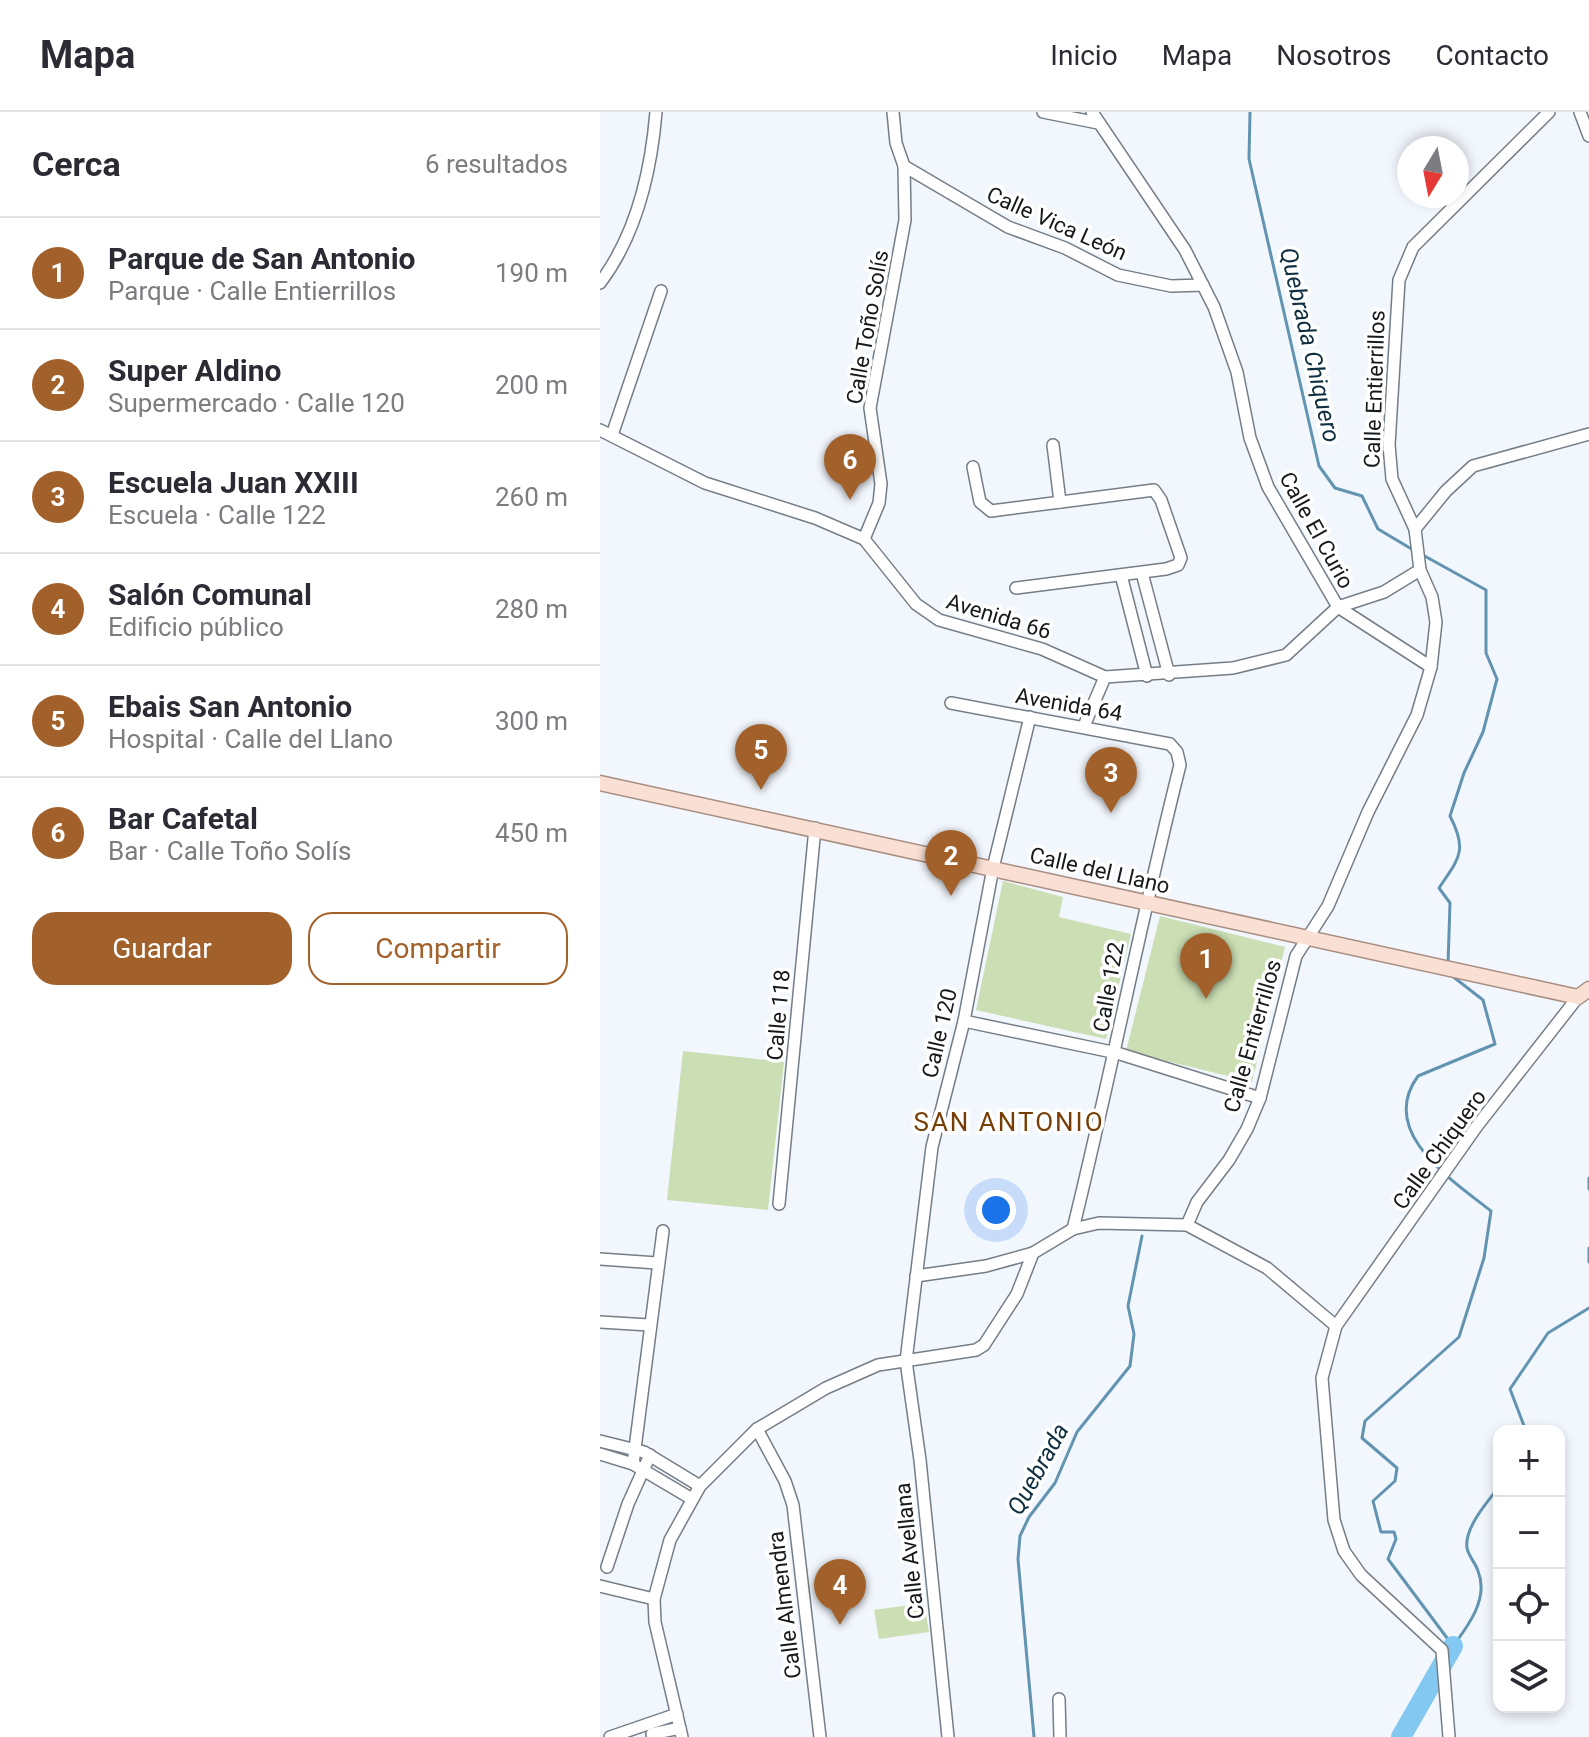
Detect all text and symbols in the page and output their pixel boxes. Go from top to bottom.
text: Mapa [40,33,135,77]
text: Inicio [1050,39,1118,72]
text: Mapa [1162,39,1232,72]
text: Nosotros [1276,39,1391,72]
text: Contacto [1435,39,1549,72]
north arrow [1397,136,1469,208]
text: Cerca [32,144,121,184]
text: 6 resultados [425,149,568,179]
street label: Calle Vica León [983,181,1131,266]
text: Parque de San Antonio [108,241,416,276]
water label: Quebrada Chiquero [1274,245,1346,445]
street label: Calle Toño Solís [842,248,893,406]
text: 1 [51,258,65,288]
text: 190 m [495,258,568,288]
text: Parque · Calle Entierrillos [108,276,396,306]
street label: Calle Entierrillos [1359,310,1390,468]
text: Super Aldino [108,353,281,388]
text: 2 [51,370,65,400]
text: 200 m [495,370,568,400]
text: Supermercado · Calle 120 [108,388,405,418]
pin: 6 [824,434,876,500]
text: Escuela Juan XXIII [108,465,359,500]
street label: Calle El Curio [1274,468,1359,593]
text: 3 [51,482,65,512]
text: 260 m [495,482,568,512]
text: Escuela · Calle 122 [108,500,326,530]
text: Salón Comunal [108,577,312,612]
street label: Avenida 66 [944,589,1054,644]
text: 4 [51,594,65,624]
text: 280 m [495,594,568,624]
text: Edificio público [108,612,284,642]
street label: Avenida 64 [1014,683,1124,726]
text: Ebais San Antonio [108,689,352,724]
text: 5 [51,706,65,736]
text: 300 m [495,706,568,736]
text: Hospital · Calle del Llano [108,724,393,754]
pin: 5 [735,724,787,790]
pin: 3 [1085,747,1137,813]
text: Bar Cafetal [108,801,258,836]
text: 6 [51,818,65,848]
text: 450 m [495,818,568,848]
pin: 2 [925,830,977,896]
text: Bar · Calle Toño Solís [108,836,351,866]
street label: Calle del Llano [1027,842,1172,899]
button: Guardar [32,912,292,985]
button: Compartir [308,912,568,985]
pin: 1 [1180,933,1232,999]
street label: Calle 122 [1088,940,1129,1034]
street label: Calle Entierrillos [1219,957,1286,1115]
street label: Calle 118 [762,969,795,1062]
street label: Calle 120 [917,986,962,1080]
street label: Calle Chiquero [1388,1085,1491,1214]
district label: SAN ANTONIO [913,1107,1105,1137]
your location [976,1190,1016,1230]
water label: Quebrada [1001,1418,1075,1520]
map controls [1493,1425,1565,1713]
button: + [1493,1425,1565,1497]
street label: Calle Avellana [890,1482,929,1620]
button: − [1493,1497,1565,1569]
street label: Calle Almendra [763,1530,806,1680]
pin: 4 [814,1559,866,1625]
button: locate [1493,1569,1565,1641]
button: layers [1493,1641,1565,1713]

